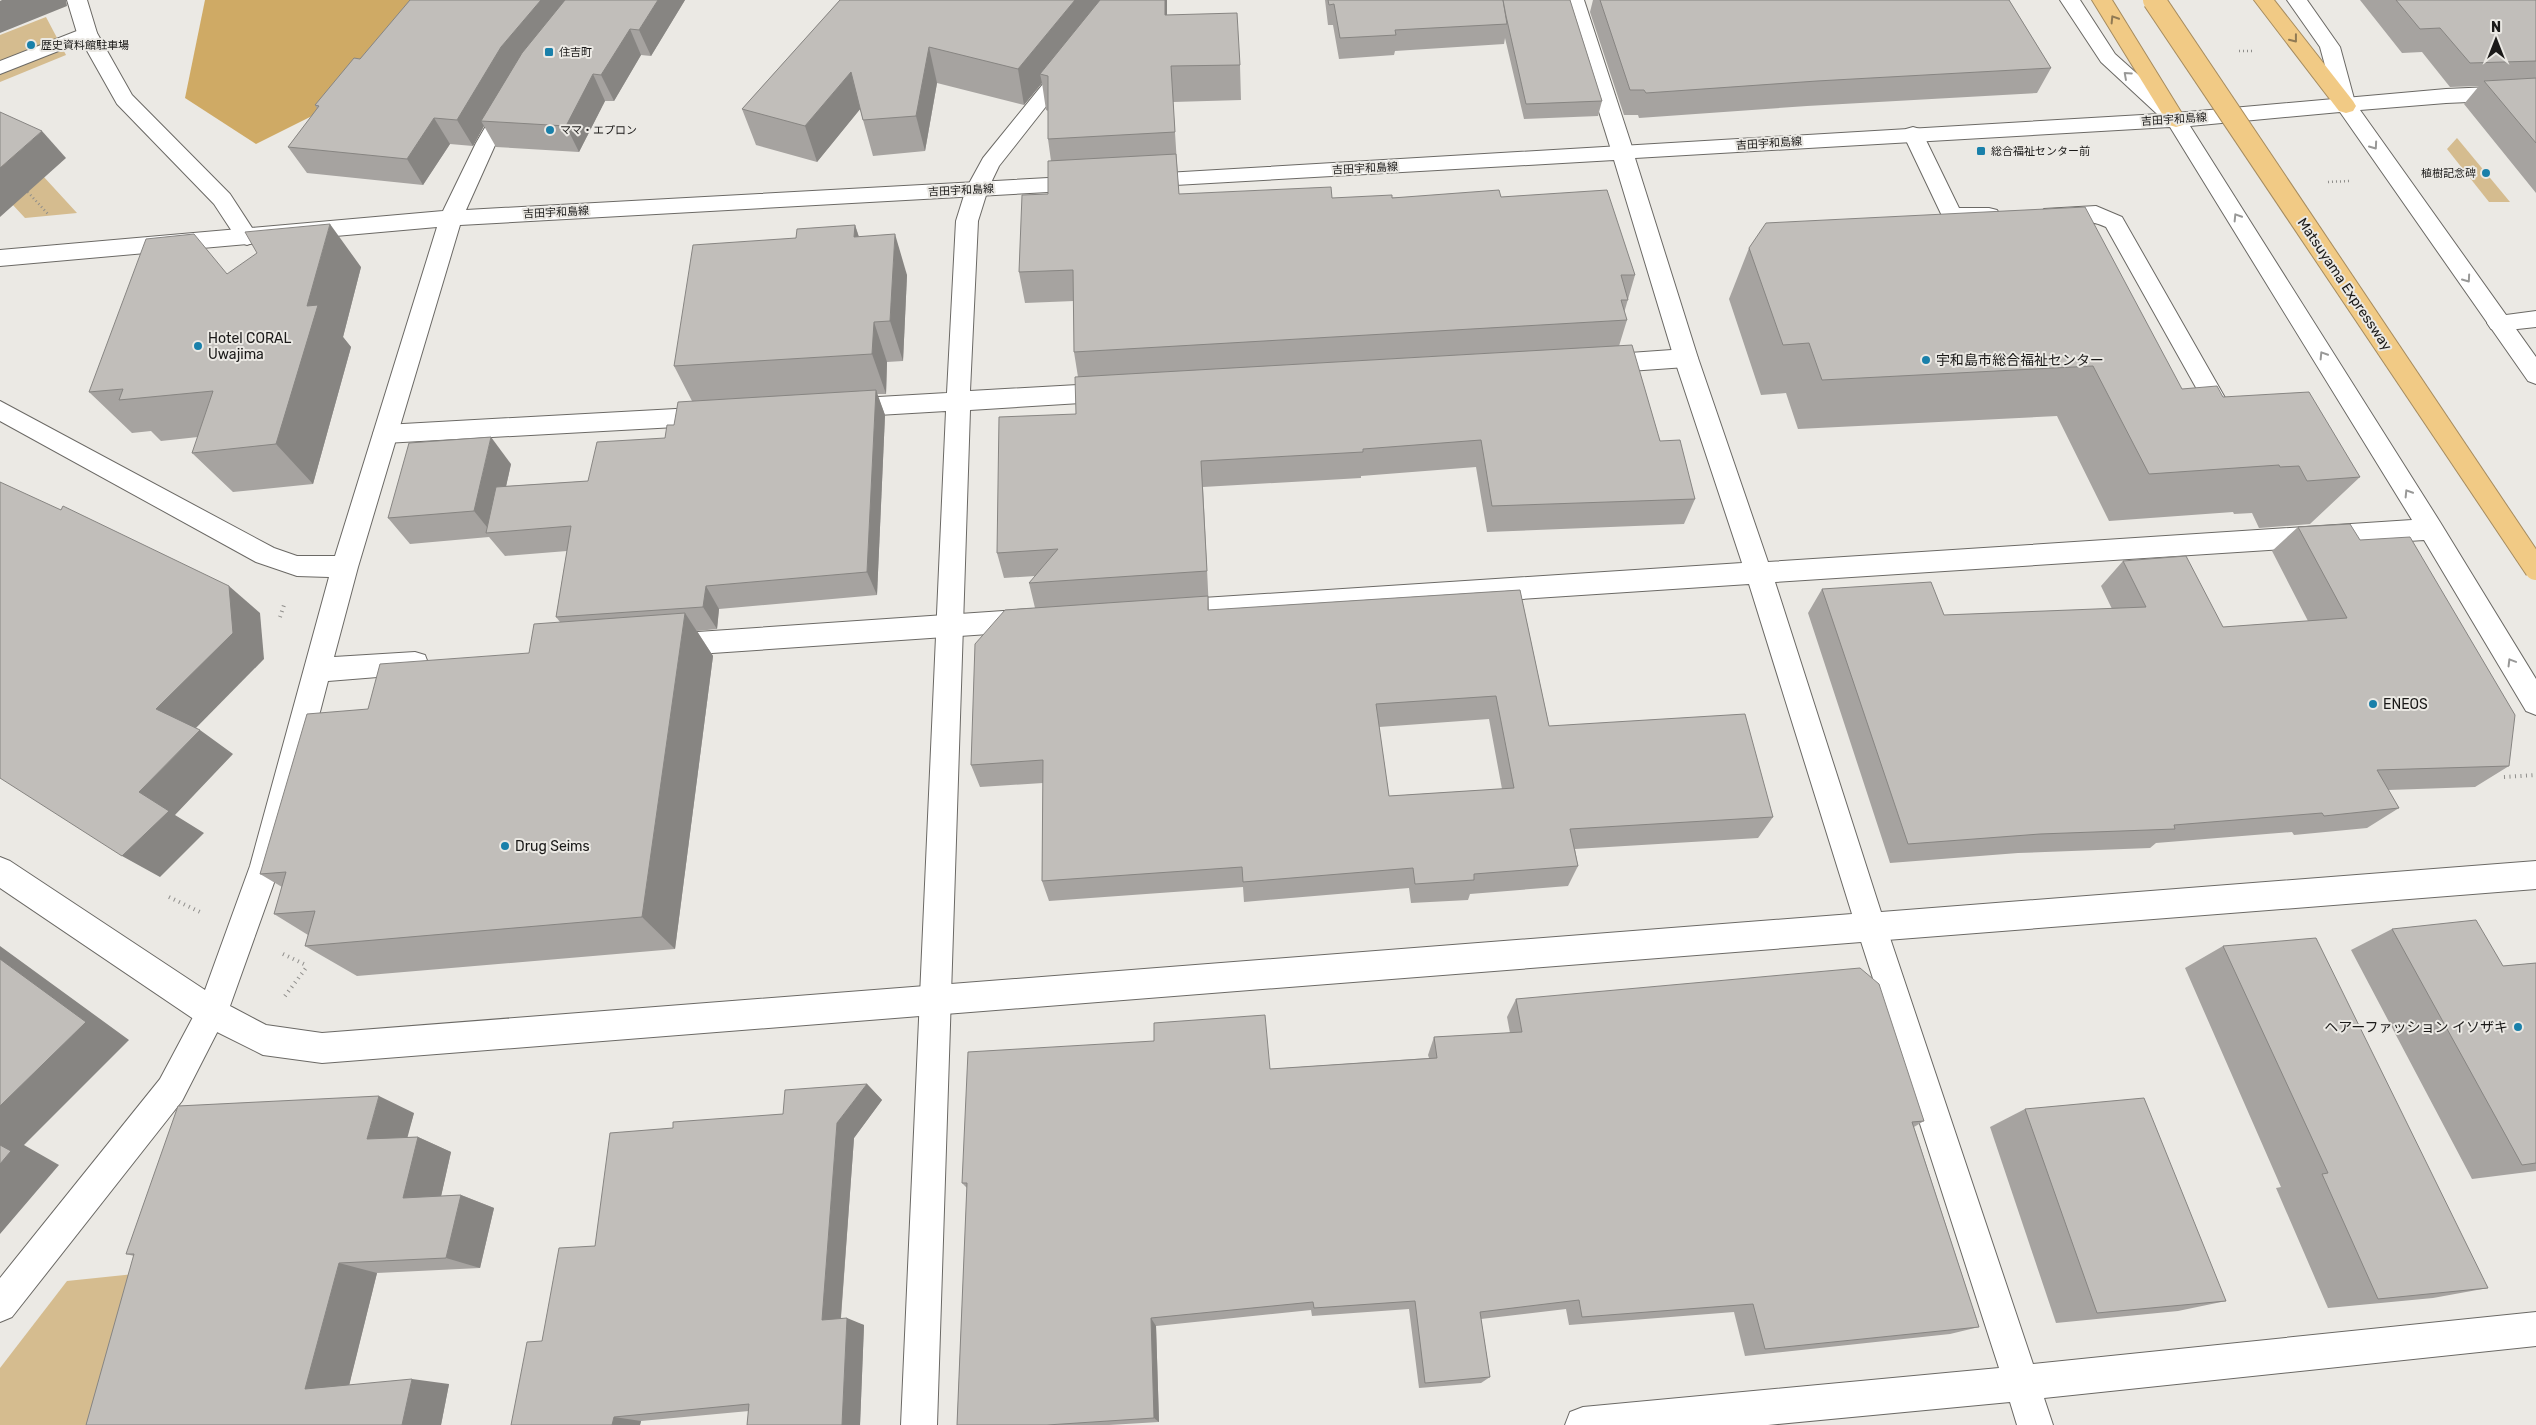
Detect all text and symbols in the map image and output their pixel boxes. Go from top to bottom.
one-way arrow [2110,15,2120,24]
north arrow [2471,15,2521,65]
text: N [2491,19,2501,36]
one-way arrow [2289,33,2297,42]
marker: 歴史資料館駐車場 [25,39,37,51]
place label: 歴史資料館駐車場 [41,39,129,52]
marker: 住吉町 [543,46,555,58]
place label: 住吉町 [559,46,592,59]
one-way arrow [2124,72,2133,81]
street label: 吉田宇和島線 [2141,111,2207,128]
marker: ママ・エプロン [544,124,556,136]
place label: ママ・エプロン [560,124,637,137]
street label: 吉田宇和島線 [1736,135,1802,152]
one-way arrow [2368,140,2377,150]
marker: 総合福祉センター前 [1975,145,1987,157]
place label: 総合福祉センター前 [1991,145,2090,158]
street label: 吉田宇和島線 [1332,160,1398,177]
place label: 植樹記念碑 [2421,167,2476,180]
marker: 植樹記念碑 [2480,167,2492,179]
street label: 吉田宇和島線 [928,182,994,199]
street label: 吉田宇和島線 [523,204,589,221]
one-way arrow [2233,213,2243,222]
street label: Matsuyama Expressway [2294,215,2396,354]
one-way arrow [2461,273,2470,283]
place label: Hotel CORAL Uwajima [208,330,291,363]
marker: Hotel CORAL Uwajima [192,340,204,352]
one-way arrow [2319,351,2329,360]
place label: 宇和島市総合福祉センター [1936,352,2104,369]
marker: 宇和島市総合福祉センター [1920,354,1932,366]
one-way arrow [2405,489,2415,498]
one-way arrow [2507,658,2517,667]
place label: ENEOS [2383,696,2428,713]
marker: ENEOS [2367,698,2379,710]
place label: Drug Seims [515,838,590,855]
marker: Drug Seims [499,840,511,852]
place label: ヘアーファッション イソザキ [2324,1019,2508,1036]
marker: ヘアーファッション イソザキ [2512,1021,2524,1033]

